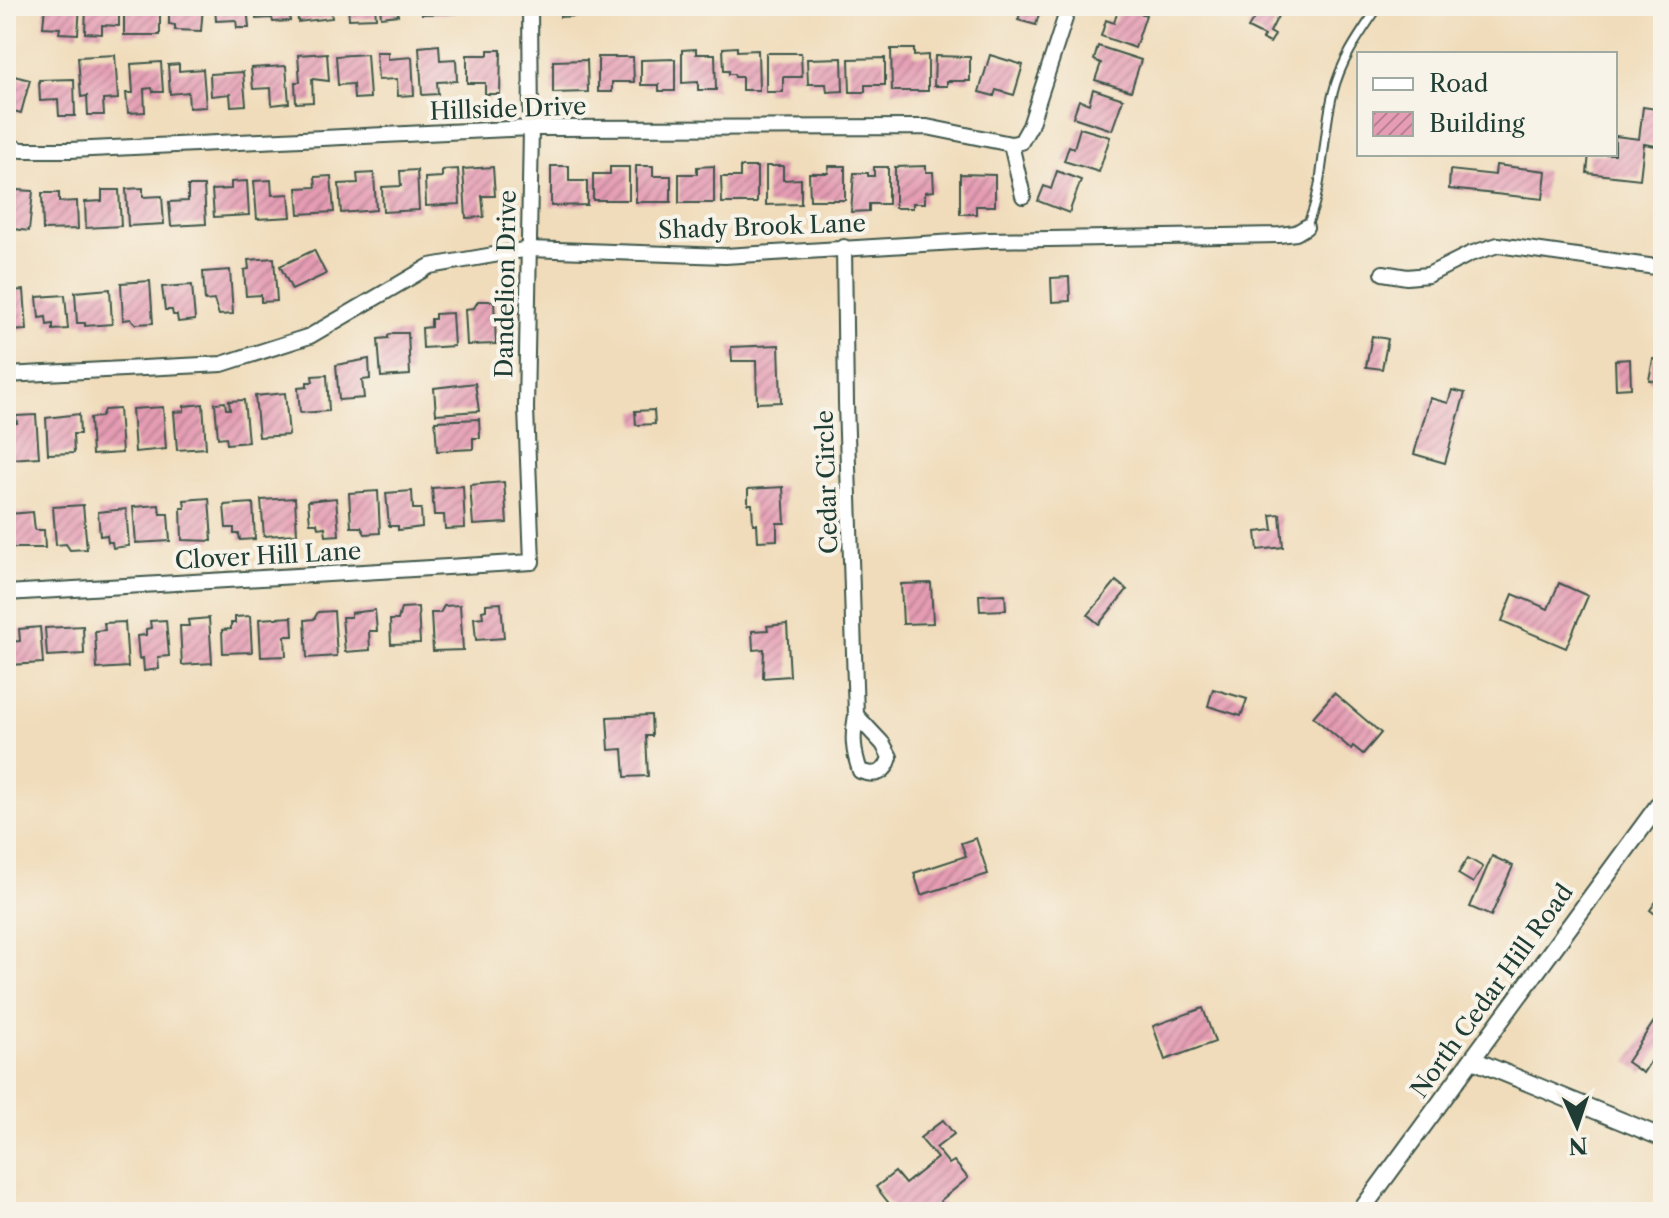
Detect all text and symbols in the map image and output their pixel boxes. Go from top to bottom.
legend [1357,52,1617,156]
text: Road [1429,69,1489,98]
street label: Hillside Drive [429,91,587,126]
text: Building [1429,109,1525,138]
street label: Dandelion Drive [489,190,522,378]
street label: Shady Brook Lane [658,208,866,245]
street label: Cedar Circle [809,410,844,554]
street label: Clover Hill Lane [174,536,362,575]
street label: North Cedar Hill Road [1404,878,1579,1103]
north arrow [1537,1086,1617,1166]
text: N [1568,1131,1588,1159]

